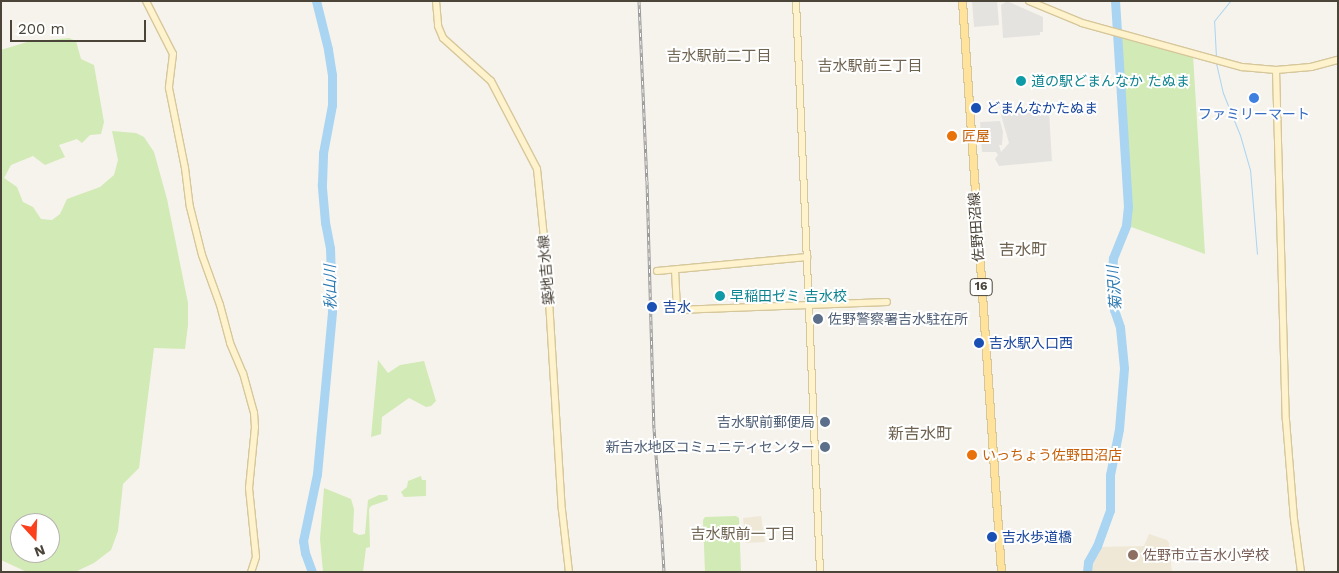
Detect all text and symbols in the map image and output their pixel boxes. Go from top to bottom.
scale bar [12,10,149,42]
text: 200 m [18,20,65,38]
district label: 吉水駅前二丁目 [667,48,771,66]
district label: 吉水駅前三丁目 [818,58,922,76]
place label: 道の駅どまんなか たぬま [1031,73,1190,89]
marker: 道の駅どまんなか たぬま [1015,75,1027,87]
marker: ファミリーマート [1248,92,1260,104]
place label: どまんなかたぬま [986,100,1098,116]
marker: どまんなかたぬま [970,102,982,114]
place label: ファミリーマート [1198,106,1310,122]
place label: 匠屋 [962,128,990,144]
marker: 匠屋 [946,130,958,142]
street label: 佐野田沼線 [965,191,987,263]
street label: 築地吉水線 [535,234,557,306]
district label: 吉水町 [999,240,1047,260]
water label: 秋山川 [322,264,340,310]
water label: 菊沢川 [1104,265,1126,311]
road number: 16 [968,278,994,296]
place label: 早稲田ゼミ 吉水校 [730,288,847,304]
marker: 早稲田ゼミ 吉水校 [714,290,726,302]
place label: 吉水 [663,299,691,315]
marker: 吉水 [645,300,659,314]
place label: 佐野警察署吉水駐在所 [828,311,968,327]
marker: 佐野警察署吉水駐在所 [812,313,824,325]
place label: 吉水駅入口西 [989,335,1073,351]
marker: 吉水駅入口西 [973,337,985,349]
place label: 吉水駅前郵便局 [717,414,815,430]
marker: 吉水駅前郵便局 [819,416,831,428]
district label: 新吉水町 [888,424,952,444]
place label: 新吉水地区コミュニティセンター [605,439,815,455]
marker: 新吉水地区コミュニティセンター [819,441,831,453]
place label: いっちょう佐野田沼店 [982,447,1122,463]
marker: いっちょう佐野田沼店 [966,449,978,461]
north arrow [10,513,60,563]
district label: 吉水駅前一丁目 [691,526,795,544]
place label: 吉水歩道橋 [1002,529,1072,545]
marker: 吉水歩道橋 [986,531,998,543]
text: N [32,542,47,560]
place label: 佐野市立吉水小学校 [1143,547,1269,563]
marker: 佐野市立吉水小学校 [1127,549,1139,561]

